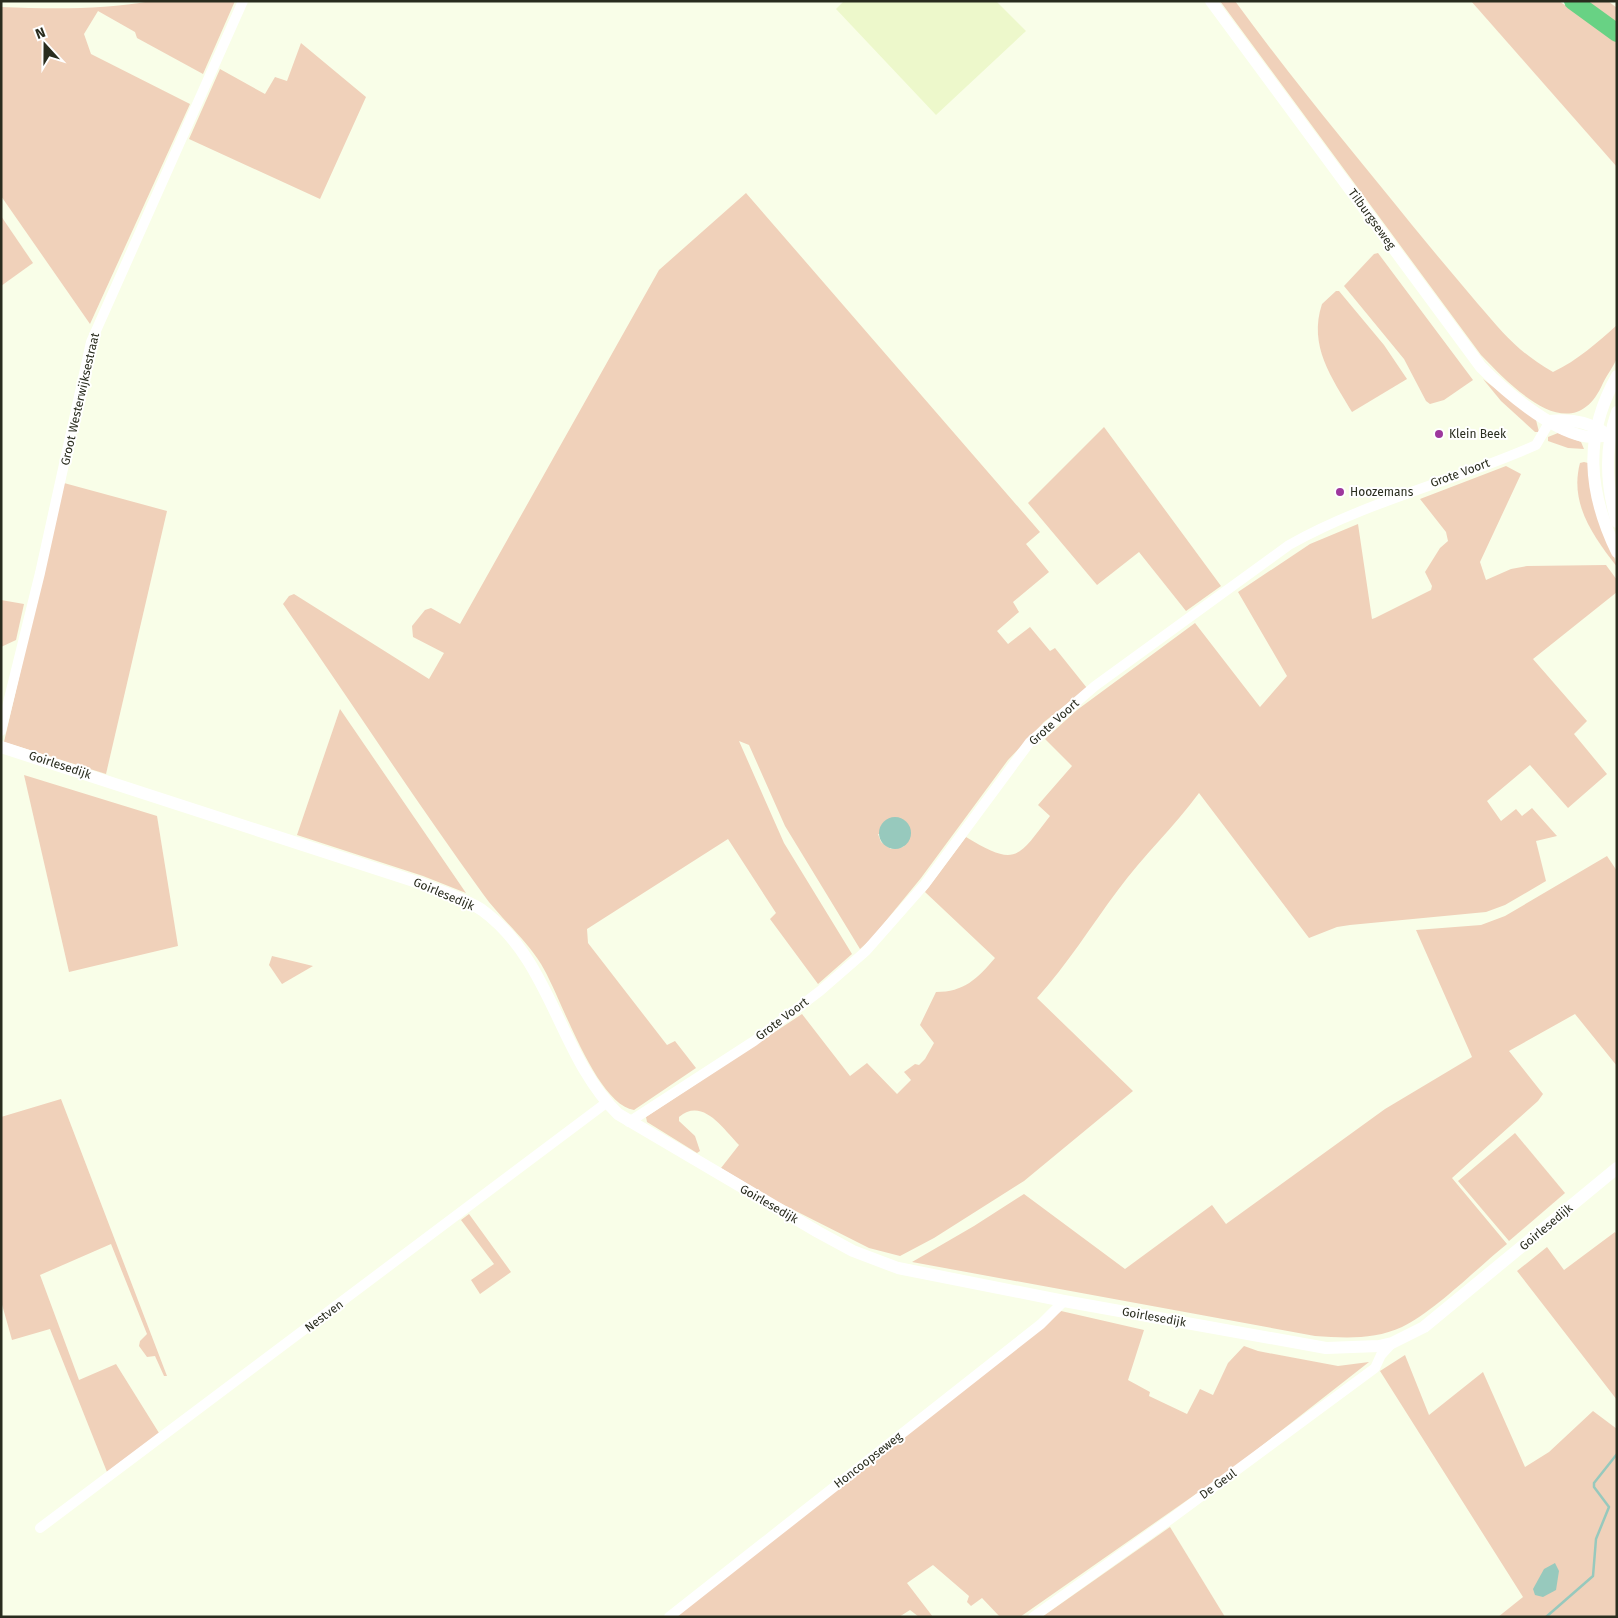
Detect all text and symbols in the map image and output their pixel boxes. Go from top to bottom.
north arrow [20,20,70,70]
text: N [33,24,48,43]
street label: Tilburgseweg [1345,186,1399,253]
street label: Groot Westerwijksestraat [58,331,102,467]
place label: Klein Beek [1449,427,1507,441]
marker: Klein Beek [1433,428,1445,440]
street label: Grote Voort [1428,456,1492,490]
place label: Hoozemans [1350,485,1414,499]
marker: Hoozemans [1334,486,1346,498]
street label: Grote Voort [1026,696,1082,748]
street label: Goirlesedijk [27,748,94,782]
street label: Goirlesedijk [411,875,477,913]
street label: Grote Voort [753,994,812,1043]
street label: Goirlesedijk [737,1182,801,1227]
street label: Goirlesedijk [1517,1200,1576,1253]
street label: Nestven [302,1297,346,1335]
street label: Goirlesedijk [1121,1304,1188,1330]
street label: Honcoopseweg [831,1429,905,1491]
street label: De Geul [1197,1466,1240,1502]

